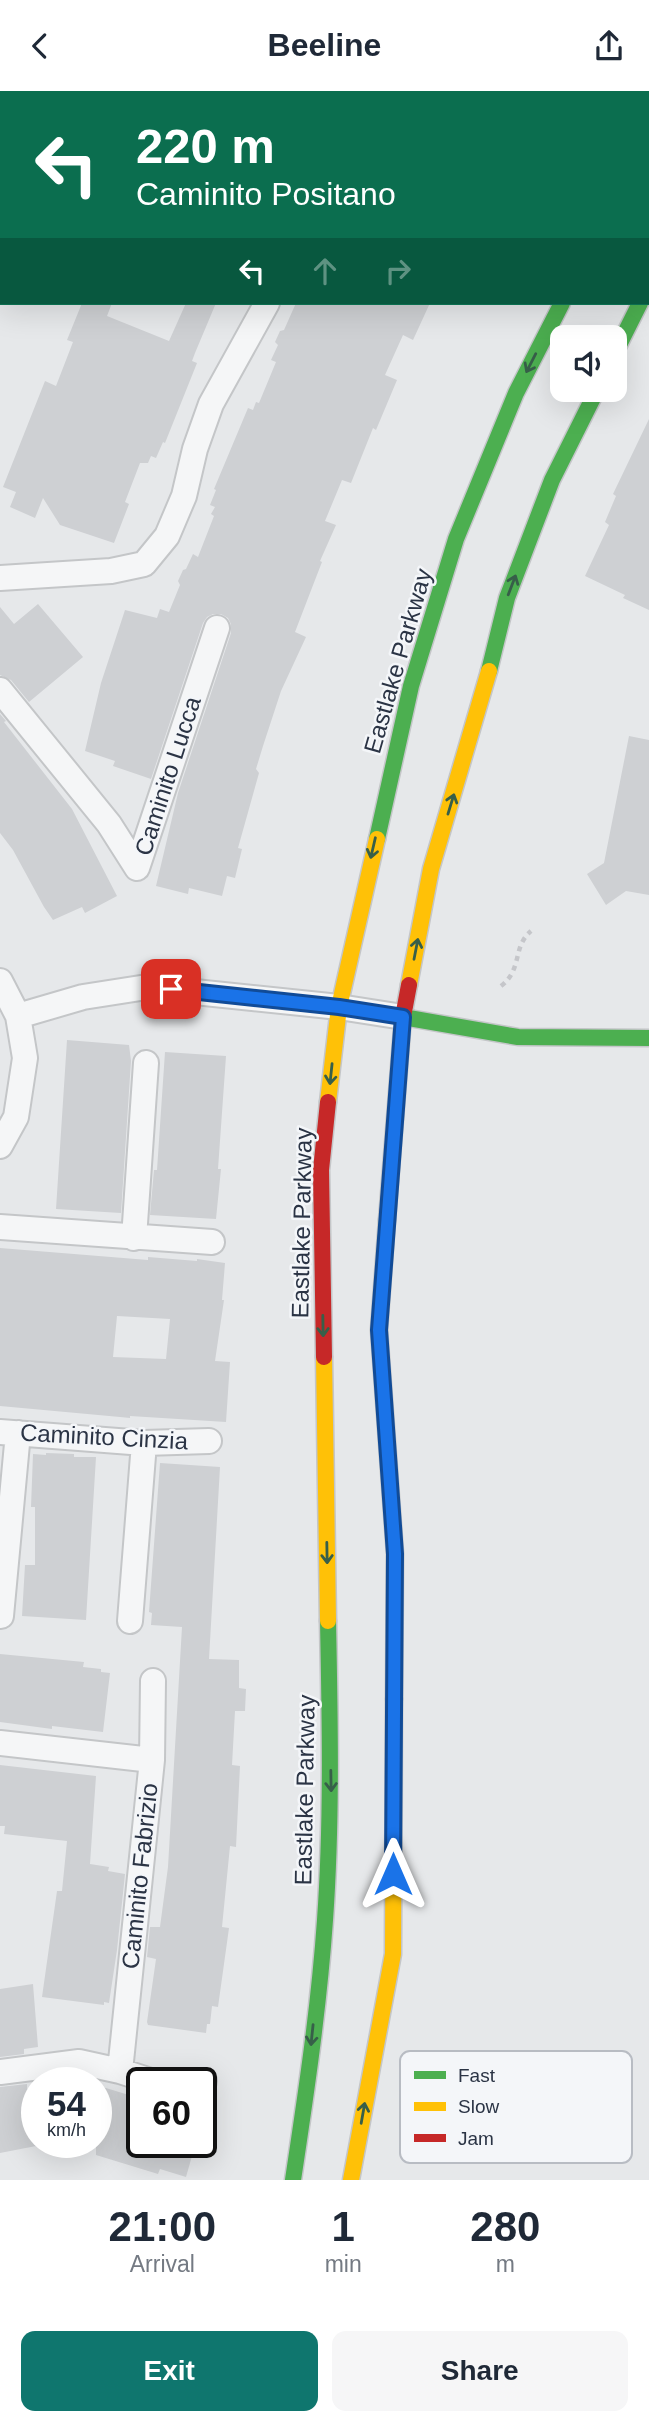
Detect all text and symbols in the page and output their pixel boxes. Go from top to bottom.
icon: back [21,27,59,65]
text: Beeline [268,27,381,63]
icon: share [590,27,628,65]
icon: left [21,119,112,210]
text: 220 m [136,119,275,173]
text: Caminito Positano [136,176,396,212]
icon: left [233,252,271,290]
icon: ahead [306,252,344,290]
icon: right [379,252,417,290]
map controls [550,325,627,402]
button: sound [550,325,627,402]
one-way arrow [524,352,537,373]
street label: Eastlake Parkway [358,565,437,756]
one-way arrow [507,574,519,596]
street label: Caminito Lucca [129,692,206,859]
one-way arrow [445,793,458,815]
one-way arrow [366,836,379,858]
one-way arrow [410,938,423,961]
pin [141,959,201,1019]
icon: arrive [152,970,190,1008]
one-way arrow [325,1063,338,1085]
street label: Eastlake Parkway [286,1127,317,1319]
one-way arrow [316,1314,330,1337]
street label: Caminito Cinzia [19,1419,189,1454]
one-way arrow [320,1542,334,1565]
street label: Eastlake Parkway [289,1694,320,1886]
one-way arrow [324,1769,338,1792]
street label: Caminito Fabrizio [116,1782,163,1970]
position arrow [356,1837,430,1911]
one-way arrow [305,2023,318,2046]
legend [400,2051,632,2163]
text: Fast [458,2065,496,2086]
speed limit sign: 60 [126,2067,217,2158]
text: 54 [47,2084,86,2123]
text: Slow [458,2096,499,2117]
one-way arrow [357,2102,371,2125]
text: km/h [47,2120,86,2140]
text: Jam [458,2128,494,2149]
text: 21:00 [109,2203,216,2250]
text: 1 [331,2203,355,2250]
text: 280 [470,2203,540,2250]
text: Arrival [130,2251,195,2277]
text: min [325,2251,362,2277]
text: m [496,2251,515,2277]
button: Exit [21,2331,318,2411]
button: Share [332,2331,628,2411]

